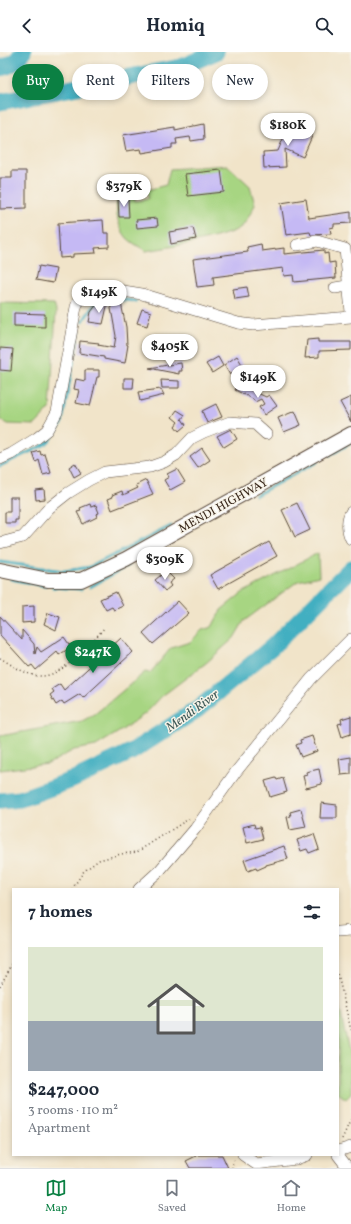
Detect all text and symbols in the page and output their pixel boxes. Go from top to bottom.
text: Homiq [146,14,205,39]
icon: back [16,15,38,37]
icon: search [313,15,335,37]
chip: Buy [12,64,64,100]
chip: Rent [72,64,129,100]
chip: Filters [137,64,204,100]
chip: New [212,64,268,100]
pin: $180K [260,113,316,147]
text: $180K [270,117,307,135]
pin: $379K [96,174,152,208]
text: $379K [106,178,142,196]
pin: $149K [71,280,127,314]
text: $149K [81,284,117,302]
pin: $405K [142,334,198,368]
text: $405K [151,338,189,356]
pin: $149K [230,365,286,399]
text: $149K [240,369,276,387]
street label: MENDI HIGHWAY [176,475,271,537]
pin: $309K [137,547,193,581]
text: $309K [146,551,184,569]
pin: $247K [65,640,121,674]
text: $247K [74,644,112,662]
water label: Mendi River [162,686,223,738]
text: 7 homes [28,901,93,924]
icon: filters [301,901,323,923]
icon: home [140,973,212,1045]
text: $247,000 [28,1079,99,1102]
text: 3 rooms · 110 m² [28,1102,118,1120]
text: Apartment [28,1120,91,1138]
tab: Map [45,1177,67,1216]
tab: Saved [158,1177,186,1216]
tab: Home [277,1177,306,1216]

